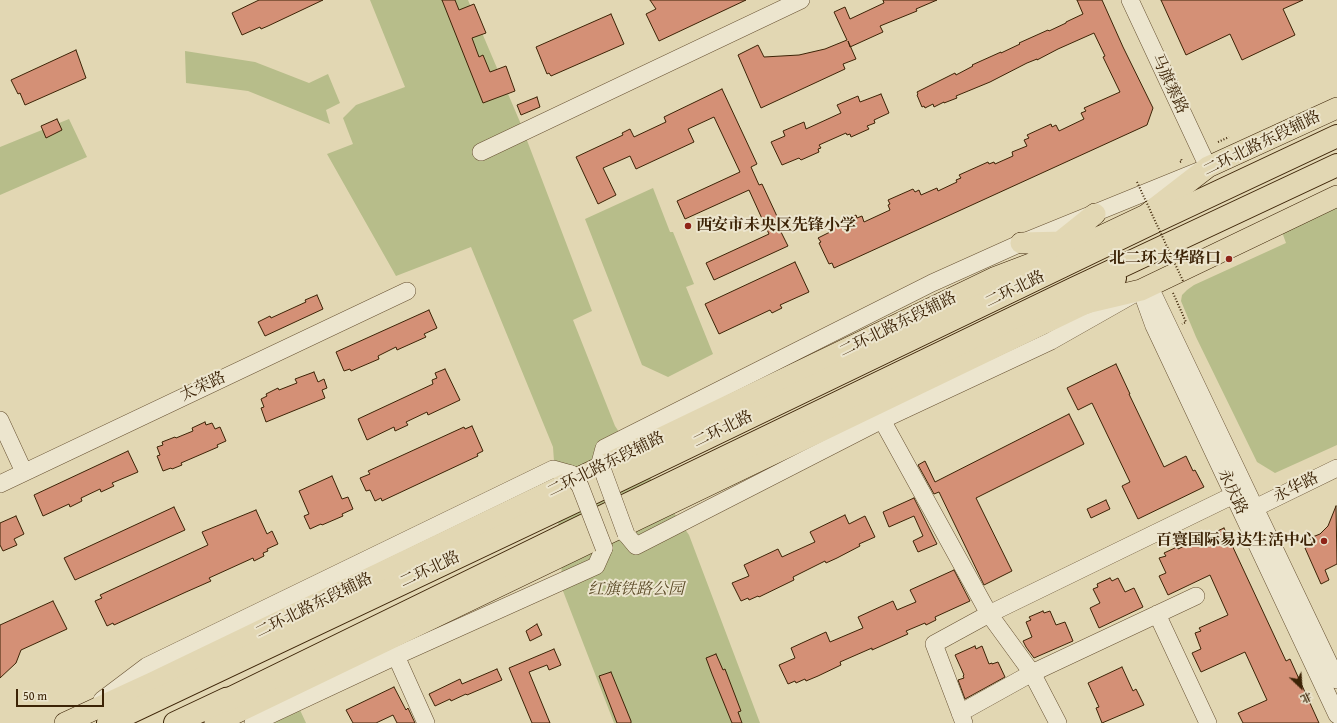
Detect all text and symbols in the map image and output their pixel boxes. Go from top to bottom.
street label: 马旗寨路 [1147,51,1191,117]
street label: 二环北路东段辅路 [1200,107,1324,181]
place label: 西安市未央区先锋小学 [696,216,856,236]
marker: 西安市未央区先锋小学 [683,221,693,231]
place label: 北二环太华路口 [1109,249,1221,269]
marker: 北二环太华路口 [1224,254,1234,264]
street label: 二环北路 [982,267,1048,313]
street label: 二环北路东段辅路 [836,288,960,362]
street label: 太荣路 [177,368,229,406]
street label: 二环北路 [690,407,756,453]
street label: 二环北路东段辅路 [544,428,668,502]
street label: 永庆路 [1213,466,1251,518]
street label: 永华路 [1270,469,1322,507]
place label: 百寰国际易达生活中心 [1156,531,1316,551]
marker: 百寰国际易达生活中心 [1319,536,1329,546]
street label: 二环北路 [397,548,463,592]
street label: 二环北路东段辅路 [252,569,376,643]
park label: 红旗铁路公园 [588,580,684,600]
north arrow [1281,667,1321,707]
scale bar [18,681,106,707]
text: 50 m [23,687,47,704]
text: 北 [1298,688,1314,707]

